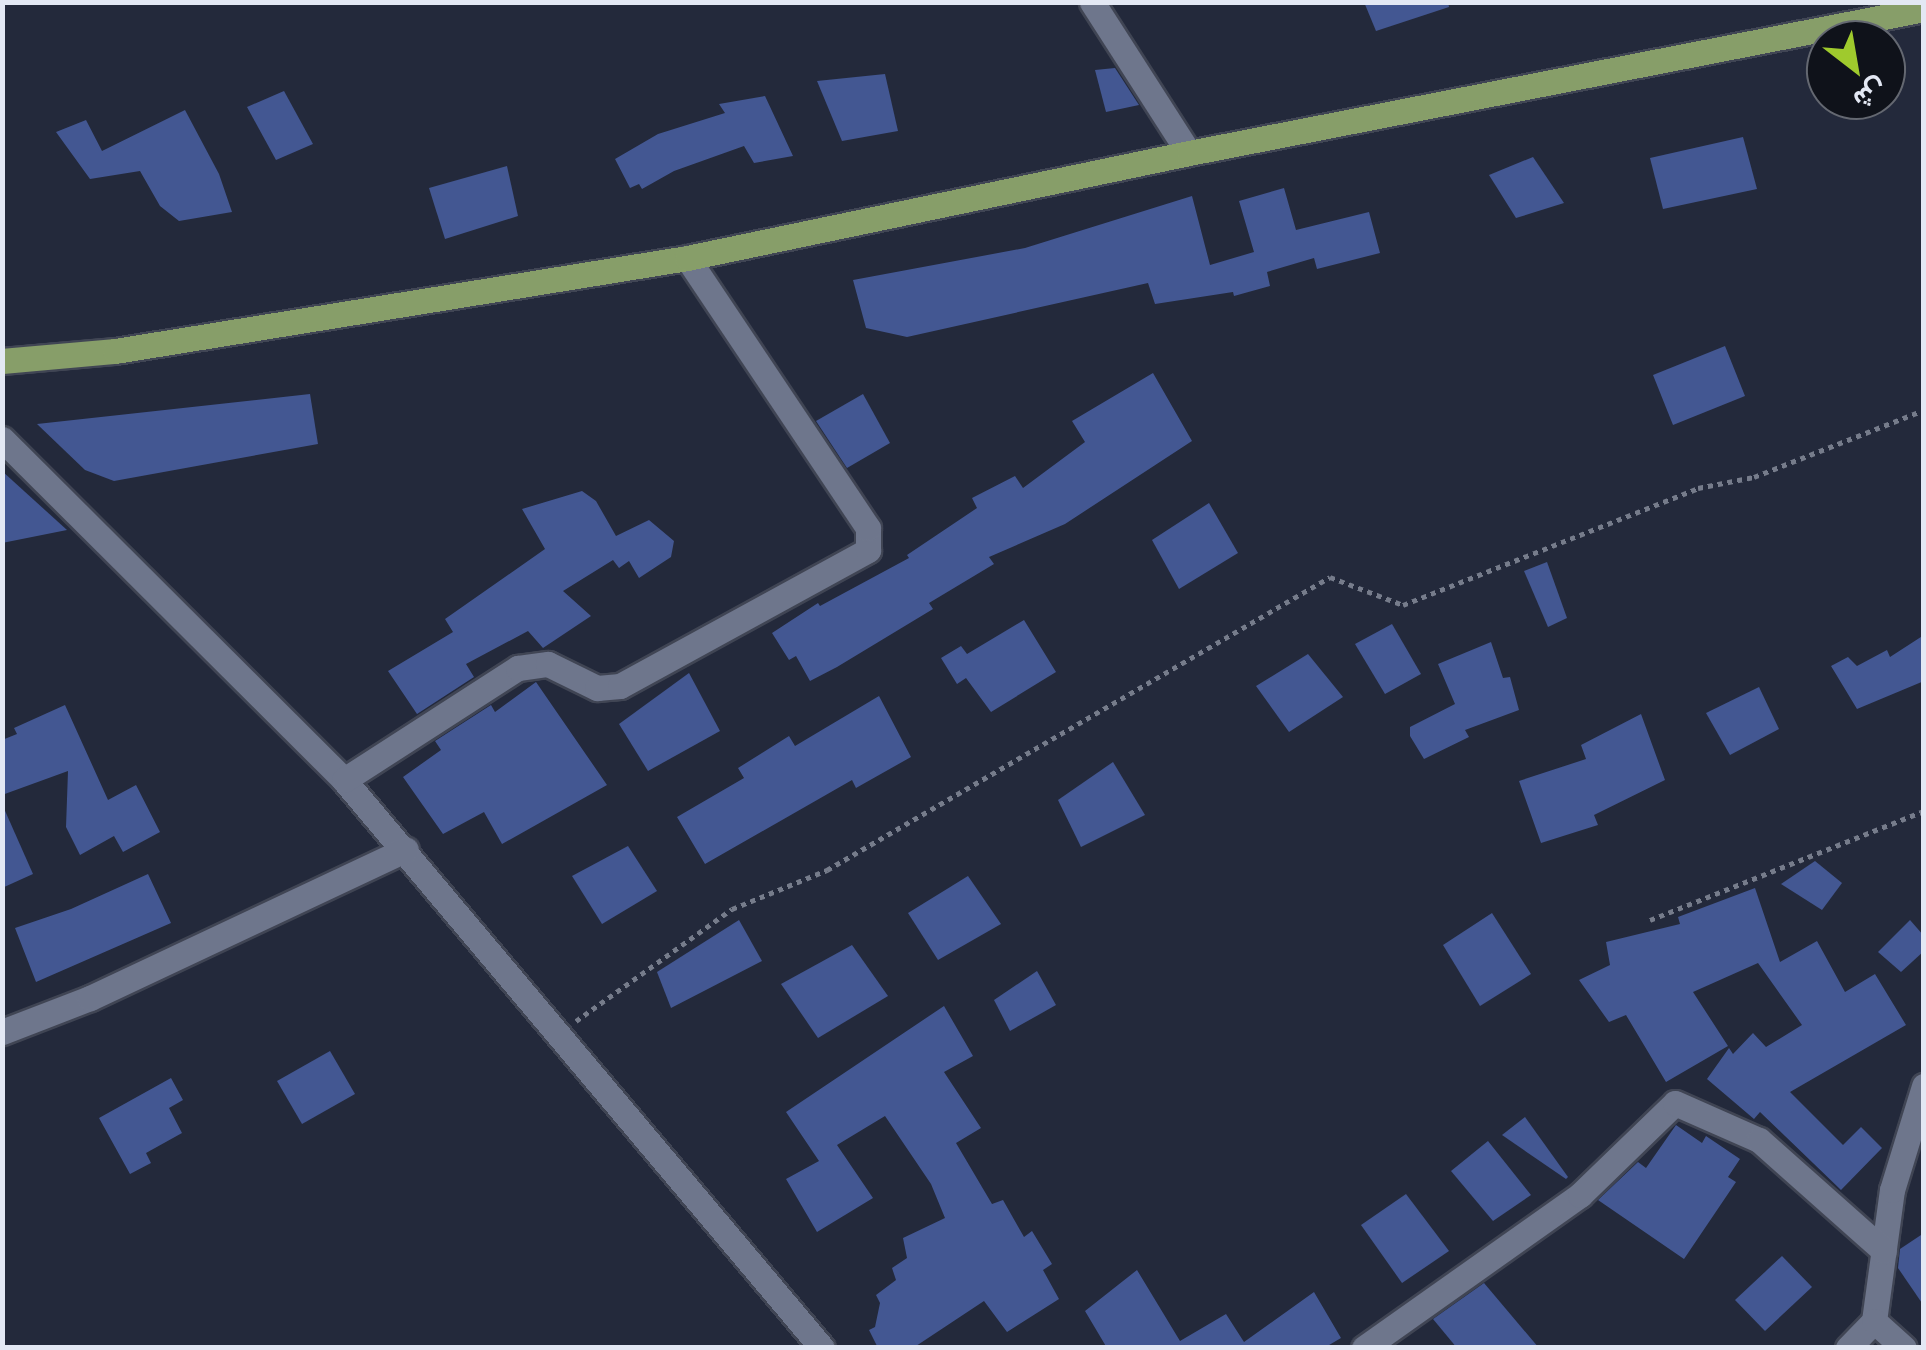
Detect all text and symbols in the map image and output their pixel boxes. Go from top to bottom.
north arrow [1806,20,1906,120]
text: ش [1848,72,1894,117]

